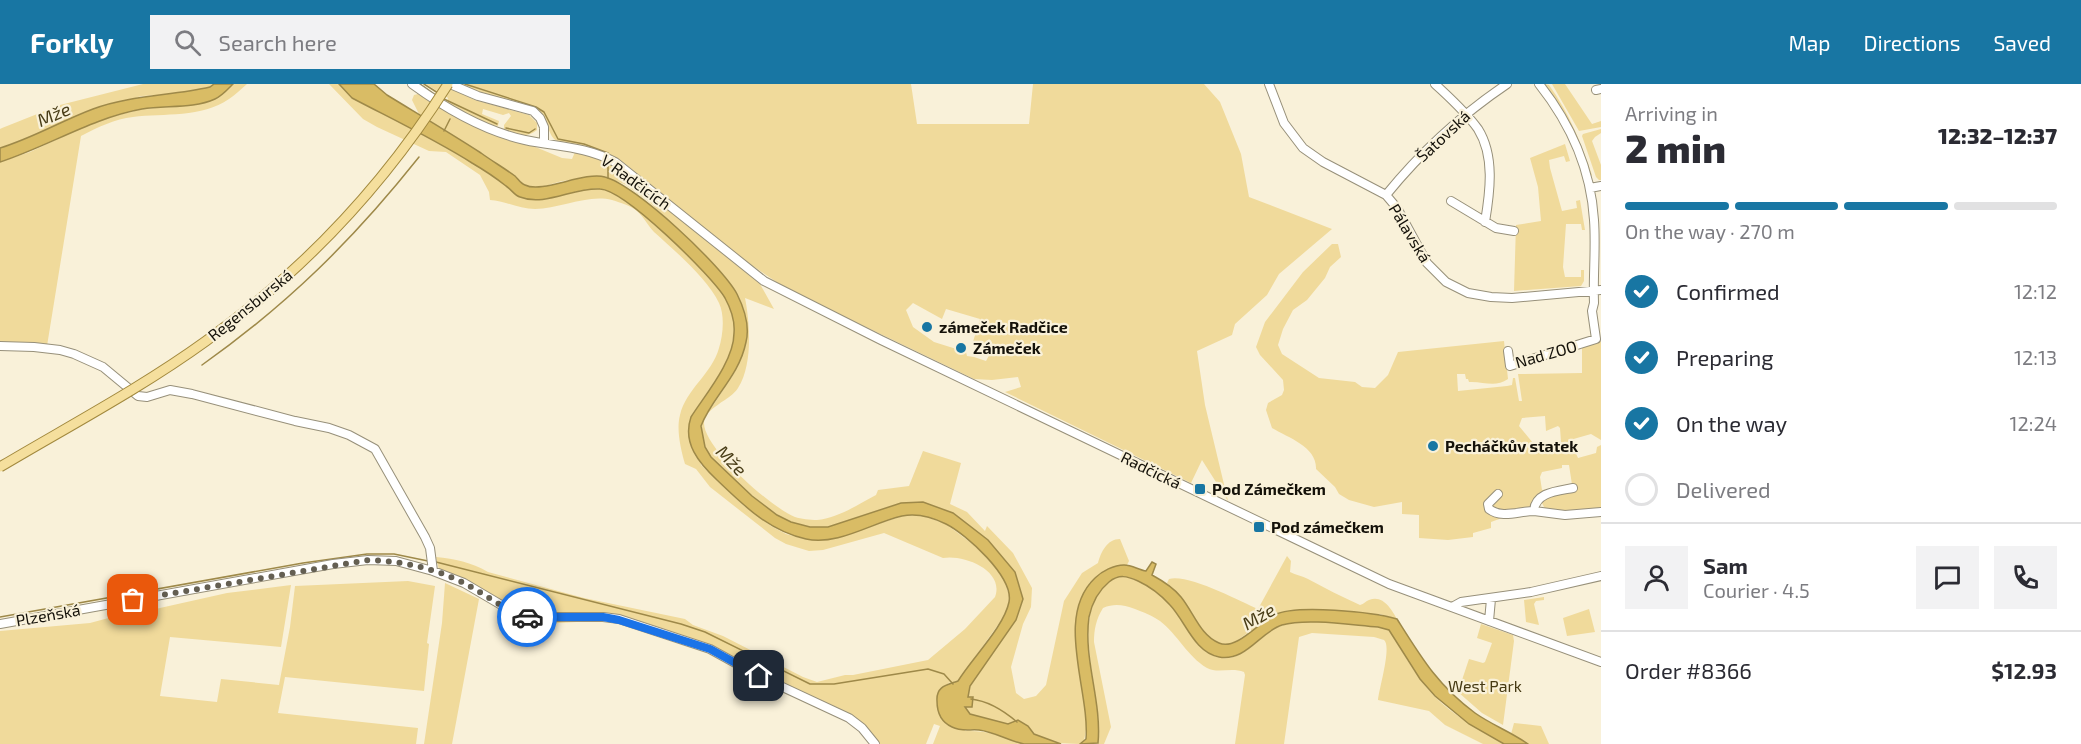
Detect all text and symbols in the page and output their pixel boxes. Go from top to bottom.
search box [150,15,570,69]
text: Forkly [30,25,114,59]
icon: search [171,26,204,59]
text: Search here [219,29,337,55]
text: Map [1788,30,1831,55]
text: Directions [1864,30,1960,55]
text: Saved [1993,30,2051,55]
water label: Mže [33,97,74,131]
text: Arriving in [1625,101,1718,125]
street label: Šatovská [1412,106,1473,165]
text: 12:32–12:37 [1938,122,2057,148]
text: 2 min [1625,124,1726,171]
street label: V Radčicích [598,150,675,213]
street label: Pálavská [1385,200,1435,266]
text: On the way · 270 m [1625,219,1795,243]
street label: Regensburská [204,265,296,344]
icon: check [1625,275,1658,308]
text: Confirmed [1676,278,1780,304]
text: 12:12 [2014,279,2057,303]
place label: zámeček Radčice [939,317,1068,336]
marker: zámeček Radčice [920,320,934,334]
street label: Nad ZOO [1513,336,1579,371]
place label: Zámeček [973,338,1041,357]
marker: Zámeček [954,341,968,355]
icon: check [1625,341,1658,374]
text: Preparing [1676,344,1774,370]
text: 12:13 [2014,345,2057,369]
icon: check [1625,407,1658,440]
text: On the way [1676,410,1787,436]
text: 12:24 [2010,411,2057,435]
place label: Pecháčkův statek [1445,436,1578,455]
marker: Pecháčkův statek [1426,439,1440,453]
water label: Mže [712,440,752,481]
street label: Radčická [1118,447,1184,492]
text: Delivered [1676,476,1771,502]
place label: Pod Zámečkem [1212,479,1326,498]
marker: Pod Zámečkem [1193,482,1207,496]
place label: Pod zámečkem [1271,517,1384,536]
marker: Pod zámečkem [1252,520,1266,534]
button: person [1625,546,1688,609]
button: chat [1916,546,1979,609]
button: phone [1994,546,2057,609]
text: Sam [1703,552,1748,578]
pin [107,574,158,625]
text: Courier · 4.5 [1703,578,1810,602]
icon: bag [116,583,149,616]
courier [497,587,557,647]
water label: Mže [1238,598,1279,634]
street label: Plzeňská [14,599,82,630]
icon: car [511,601,544,634]
pin [733,650,784,701]
text: Order #8366 [1625,657,1752,683]
text: $12.93 [1991,657,2057,683]
icon: home [742,659,775,692]
park label: West Park [1448,676,1522,695]

